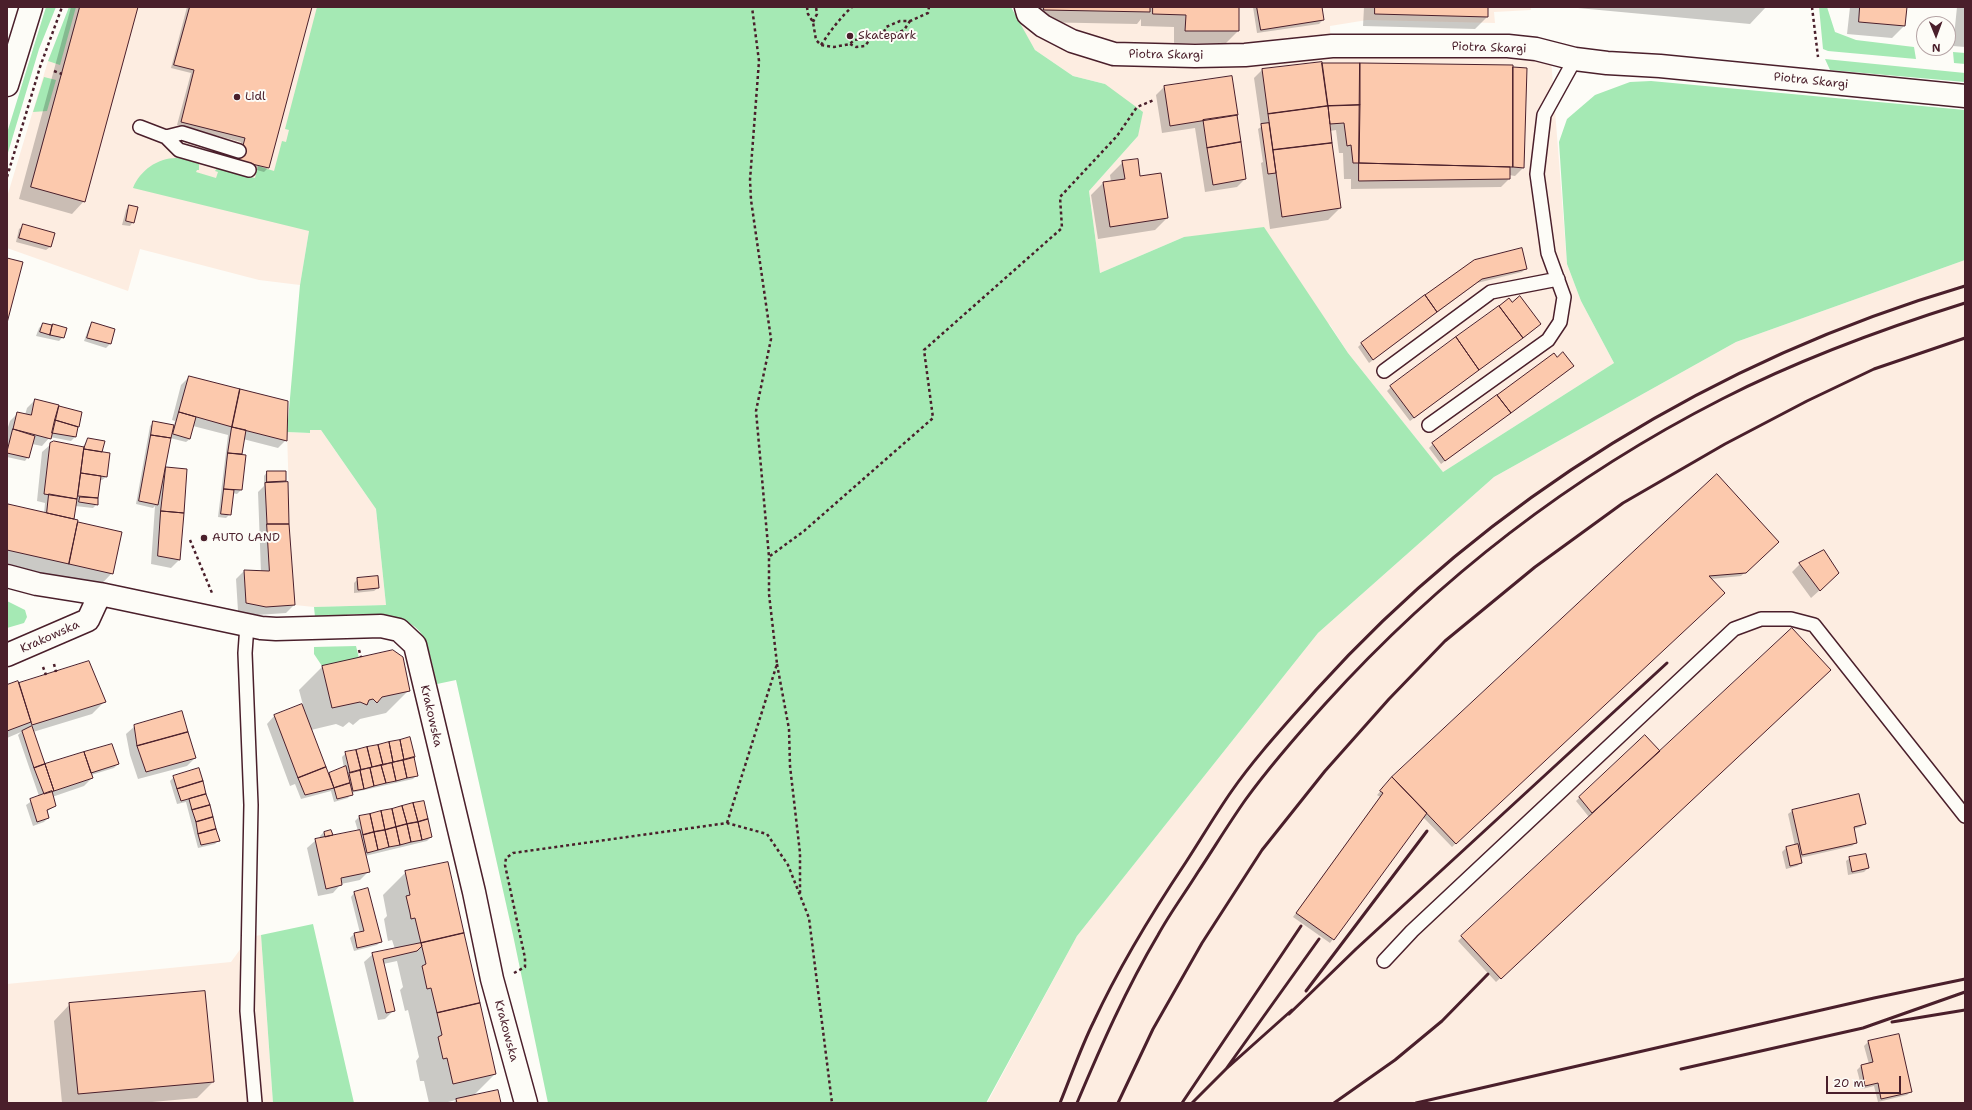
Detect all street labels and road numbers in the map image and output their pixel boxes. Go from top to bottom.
street label: Piotra Skargi [1451,39,1527,57]
street label: Piotra Skargi [1128,47,1204,63]
street label: Piotra Skargi [1773,70,1849,92]
street label: Krakowska [18,618,82,656]
street label: Krakowska [417,684,445,748]
street label: Krakowska [491,999,521,1063]

